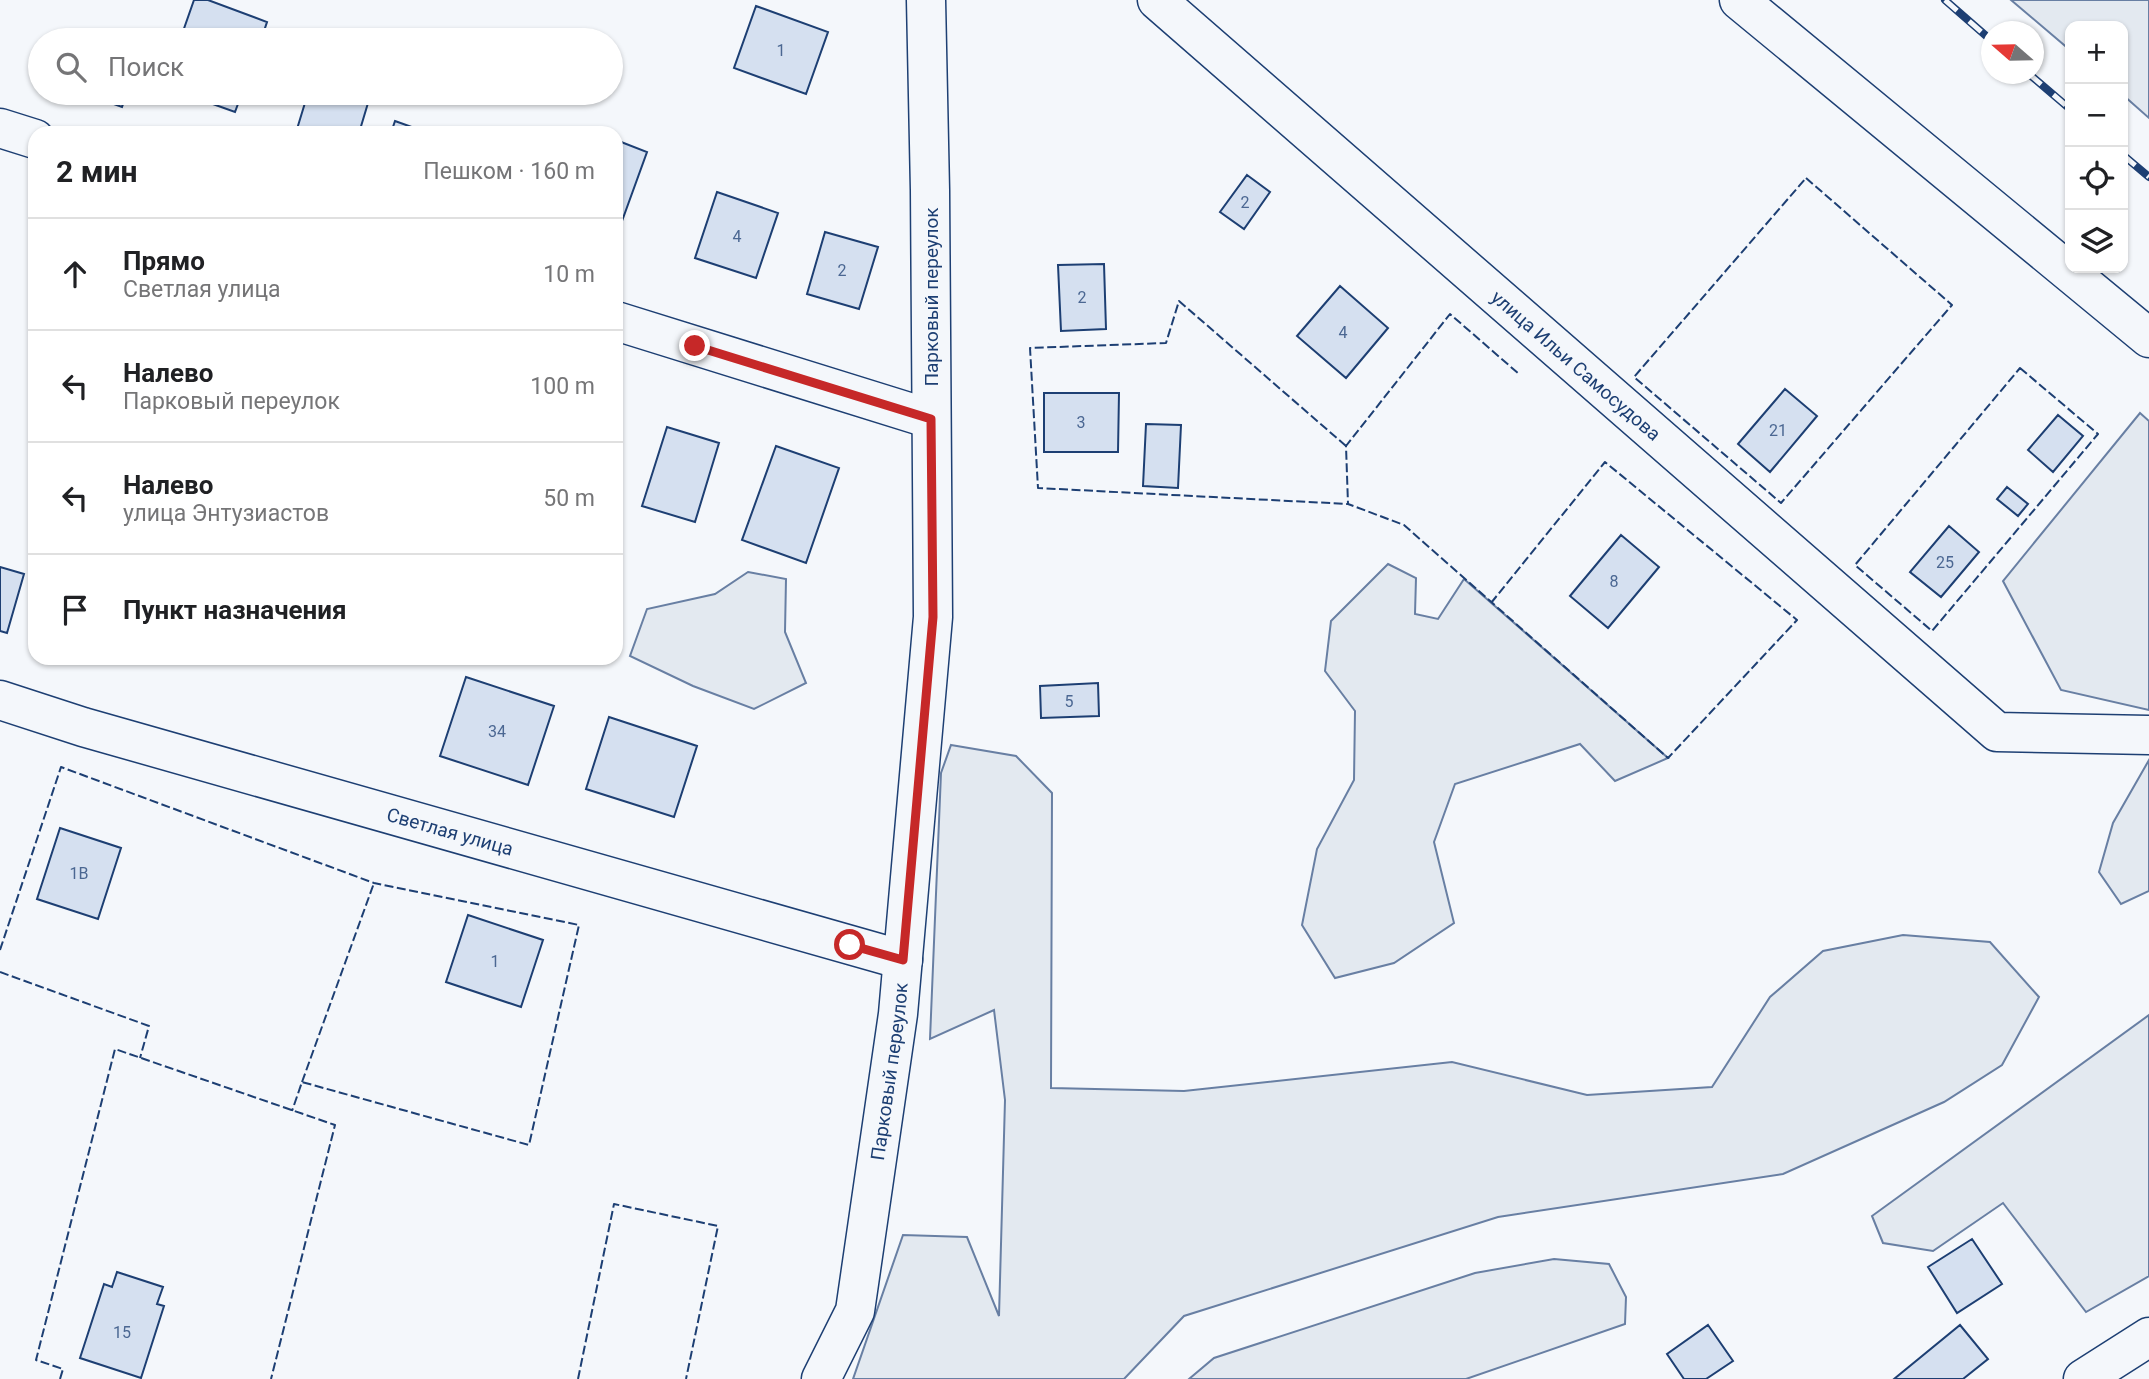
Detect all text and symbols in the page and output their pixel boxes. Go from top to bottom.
north arrow [1981,21,2044,84]
map controls [2065,21,2128,273]
button: + [2065,21,2128,84]
search box [28,28,623,105]
house number: 1 [777,41,786,60]
icon: search [52,48,90,86]
text: Поиск [108,52,184,82]
button: − [2065,84,2128,147]
button: locate [2065,147,2128,210]
text: 2 мин [56,154,137,189]
text: Пешком · 160 m [423,158,595,185]
house number: 2 [1241,193,1250,212]
street label: Парковый переулок [920,207,943,387]
button: layers [2065,210,2128,273]
house number: 4 [733,227,742,246]
text: Прямо [123,246,205,276]
icon: ahead [56,255,94,293]
text: 10 m [543,261,595,288]
house number: 2 [838,261,847,280]
text: Светлая улица [123,276,281,303]
street label: улица Ильи Самосудова [1487,285,1666,445]
house number: 2 [1078,288,1087,307]
house number: 4 [1339,323,1348,342]
route end [679,330,710,361]
text: Налево [123,358,213,388]
icon: left [56,367,94,405]
text: 100 m [530,373,595,400]
text: Парковый переулок [123,388,340,415]
house number: 3 [1077,413,1086,432]
house number: 21 [1769,421,1787,440]
text: Налево [123,470,213,500]
icon: left [56,479,94,517]
text: 50 m [543,485,595,512]
text: улица Энтузиастов [123,500,329,527]
house number: 25 [1936,553,1954,572]
house number: 8 [1610,572,1619,591]
icon: arrive [56,591,94,629]
text: Пункт назначения [123,595,347,625]
house number: 5 [1065,692,1074,711]
house number: 34 [488,722,506,741]
street label: Светлая улица [384,802,516,860]
house number: 1В [70,864,89,883]
route start [834,929,865,960]
house number: 1 [491,952,500,971]
street label: Парковый переулок [865,981,912,1162]
house number: 15 [113,1323,131,1342]

